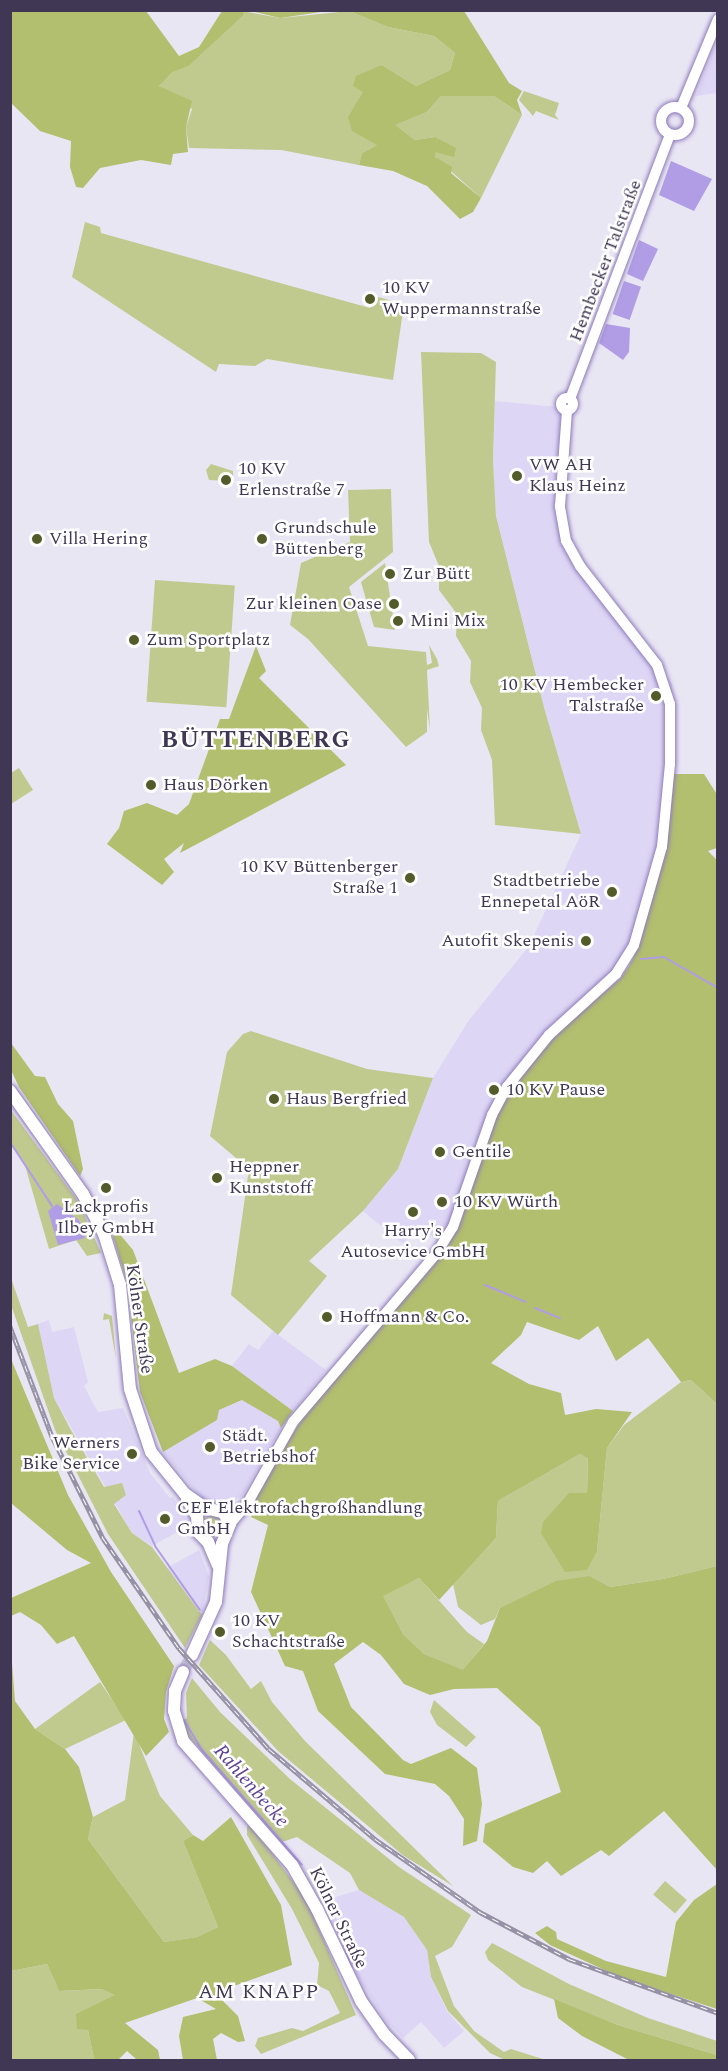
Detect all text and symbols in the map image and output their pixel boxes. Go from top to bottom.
street label: Hembecker Talstraße [565,177,647,345]
place label: 10 KV Wuppermannstraße [382,278,541,320]
marker: 10 KV Wuppermannstraße [363,292,377,306]
place label: VW AH Klaus Heinz [529,455,626,498]
place label: 10 KV Erlenstraße 7 [238,459,345,502]
marker: VW AH Klaus Heinz [510,469,524,483]
marker: 10 KV Erlenstraße 7 [219,473,233,487]
place label: Grundschule Büttenberg [274,518,377,560]
place label: Villa Hering [49,528,148,550]
marker: Villa Hering [30,532,44,546]
marker: Grundschule Büttenberg [255,532,269,546]
place label: Zur Bütt [402,563,470,585]
marker: Zur Bütt [383,567,397,581]
place label: Zur kleinen Oase [245,593,382,615]
marker: Zur kleinen Oase [387,597,401,611]
place label: Mini Mix [410,610,485,632]
marker: Mini Mix [391,614,405,628]
place label: Zum Sportplatz [146,629,270,651]
marker: Zum Sportplatz [127,633,141,647]
place label: 10 KV Hembecker Talstraße [500,675,644,718]
marker: 10 KV Hembecker Talstraße [649,689,663,703]
district label: BÜTTENBERG [161,727,351,755]
place label: Haus Dörken [163,774,268,796]
marker: Haus Dörken [144,778,158,792]
place label: 10 KV Büttenberger Straße 1 [240,857,398,900]
marker: 10 KV Büttenberger Straße 1 [403,871,417,885]
place label: Stadtbetriebe Ennepetal AöR [480,871,600,914]
marker: Stadtbetriebe Ennepetal AöR [605,885,619,899]
place label: Autofit Skepenis [441,930,574,952]
marker: Autofit Skepenis [579,934,593,948]
place label: 10 KV Pause [506,1079,605,1101]
marker: 10 KV Pause [487,1083,501,1097]
place label: Haus Bergfried [286,1088,407,1110]
marker: Haus Bergfried [267,1092,281,1106]
place label: Gentile [452,1141,511,1163]
marker: Gentile [433,1145,447,1159]
place label: Heppner Kunststoff [229,1157,312,1200]
marker: Heppner Kunststoff [210,1171,224,1185]
marker: Lackprofis Ilbey GmbH [99,1181,113,1195]
place label: 10 KV Würth [454,1191,558,1213]
marker: 10 KV Würth [435,1195,449,1209]
place label: Lackprofis Ilbey GmbH [57,1197,155,1240]
marker: Harry's Autosevice GmbH [406,1205,420,1219]
place label: Harry's Autosevice GmbH [340,1221,486,1264]
street label: Kölner Straße [121,1263,157,1375]
place label: Hoffmann & Co. [339,1306,469,1328]
marker: Hoffmann & Co. [320,1310,334,1324]
place label: Städt. Betriebshof [222,1426,315,1468]
place label: Werners Bike Service [22,1433,120,1476]
marker: Städt. Betriebshof [203,1440,217,1454]
marker: Werners Bike Service [125,1447,139,1461]
place label: CEF Elektrofachgroßhandlung GmbH [177,1498,423,1540]
marker: CEF Elektrofachgroßhandlung GmbH [158,1512,172,1526]
place label: 10 KV Schachtstraße [232,1611,345,1654]
marker: 10 KV Schachtstraße [213,1625,227,1639]
water label: Rahlenbecke [208,1739,294,1833]
street label: Kölner Straße [304,1864,372,1972]
district label: AM KNAPP [198,1980,320,2004]

